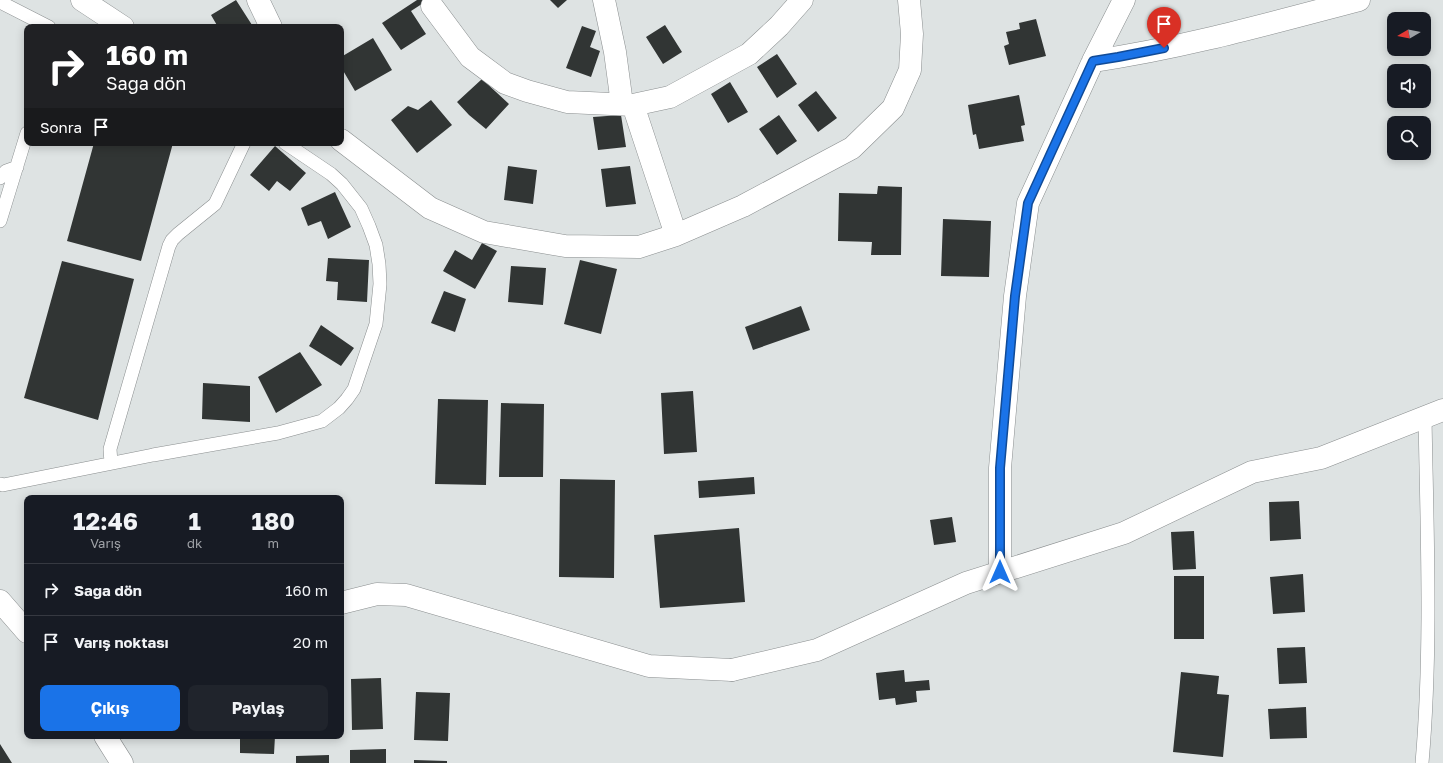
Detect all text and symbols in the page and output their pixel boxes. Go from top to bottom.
pin [1147,7.0,1181,48]
north arrow [1387,12,1431,56]
map controls [1387,12,1431,160]
icon: arrive [1153,13,1175,35]
text: 160 m [106,38,188,71]
icon: right [40,40,92,92]
button: sound [1387,64,1431,108]
text: Sağa dön [106,72,186,94]
icon: arrive [90,116,112,138]
button: search [1387,116,1431,160]
text: Sonra [40,118,82,136]
text: 12:46 [73,506,138,535]
text: 1 [189,506,201,535]
text: 180 [252,506,295,535]
text: Varış [90,535,121,551]
text: dk [187,535,202,551]
text: m [267,535,279,551]
position arrow [979,551,1021,593]
icon: right [40,579,62,601]
text: Sağa dön [74,581,142,599]
text: 160 m [285,581,328,599]
icon: arrive [40,631,62,653]
text: Varış noktası [74,633,169,651]
text: 20 m [293,633,328,651]
button: Çıkış [40,685,180,731]
button: Paylaş [188,685,328,731]

